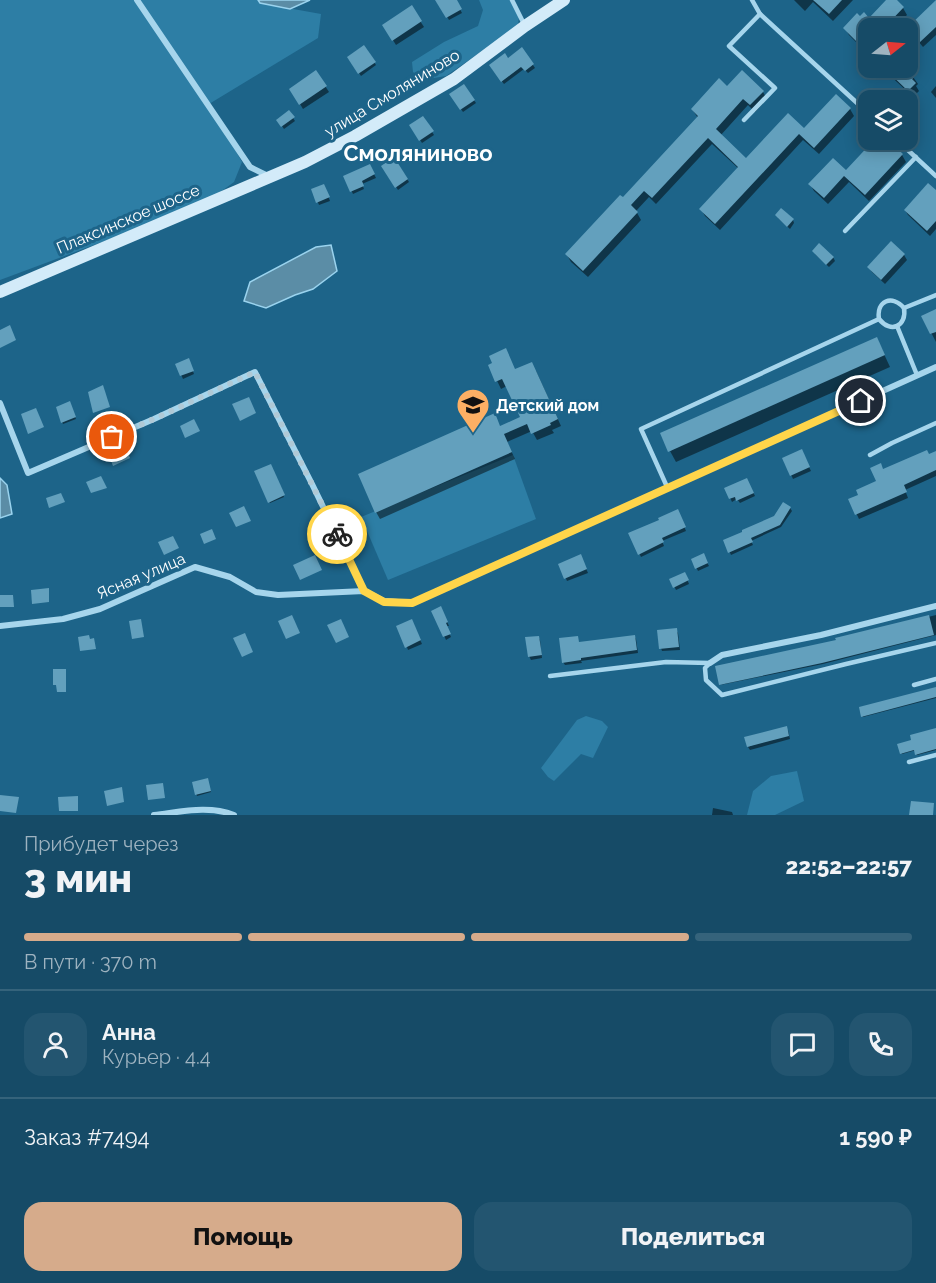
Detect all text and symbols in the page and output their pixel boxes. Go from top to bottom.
north arrow [858,18,918,78]
map controls [858,18,918,150]
street label: улица Смоляниново [321,45,463,141]
button: layers [858,90,918,150]
district label: Смоляниново [343,140,493,166]
street label: Плаксинское шоссе [54,180,202,258]
pin [835,375,886,426]
icon: home [844,384,877,417]
school or university icon: Детский дом [455,387,491,434]
place label: Детский дом [496,396,599,415]
pin [86,411,137,462]
icon: bag [95,420,128,453]
courier [307,504,367,564]
icon: bike [321,518,354,551]
street label: Ясная улица [94,549,188,603]
text: Прибудет через [24,832,178,856]
text: 22:52–22:57 [785,853,912,879]
text: 3 мин [24,855,132,901]
text: В пути · 370 m [24,950,157,974]
button: person [24,1013,87,1076]
button: chat [771,1013,834,1076]
button: phone [849,1013,912,1076]
text: Анна [102,1019,156,1045]
text: Курьер · 4.4 [102,1045,211,1069]
text: Заказ #7494 [24,1124,150,1150]
text: 1 590 ₽ [839,1124,912,1150]
button: Помощь [24,1202,462,1271]
button: Поделиться [474,1202,912,1271]

